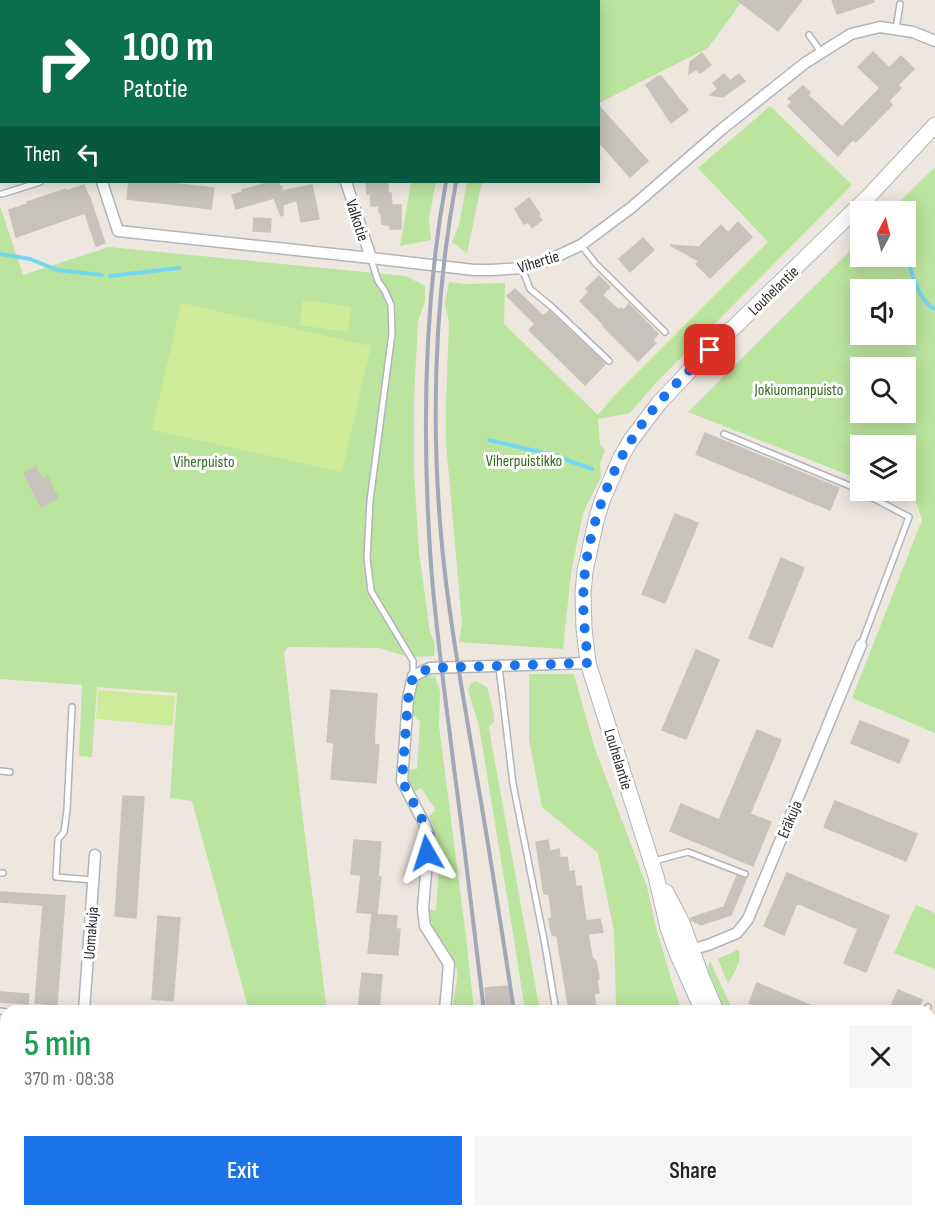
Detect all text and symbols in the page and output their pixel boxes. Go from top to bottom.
text: 100 m [123,22,214,73]
icon: right [24,24,102,102]
text: Patotie [123,73,188,105]
icon: left [72,138,105,171]
text: Then [24,141,60,168]
street label: Valkotie [341,197,372,244]
north arrow [850,201,916,267]
map controls [850,201,916,501]
street label: Vihertie [515,247,562,278]
street label: Louhelantie [745,262,803,320]
button: sound [850,279,916,345]
pin [684,324,735,375]
icon: arrive [693,333,726,366]
button: search [850,357,916,423]
park label: Jokiuomanpuisto [753,381,844,400]
button: layers [850,435,916,501]
park label: Viherpuistikko [486,452,562,471]
park label: Viherpuisto [173,453,235,472]
street label: Louhelantie [599,727,636,792]
street label: Eräkuja [774,798,807,841]
position arrow [395,821,459,885]
street label: Uomakuja [80,906,103,960]
text: 5 min [24,1023,91,1066]
button: close [849,1025,912,1088]
text: 370 m · 08:38 [24,1067,114,1091]
button: Exit [24,1136,462,1205]
button: Share [474,1136,912,1205]

